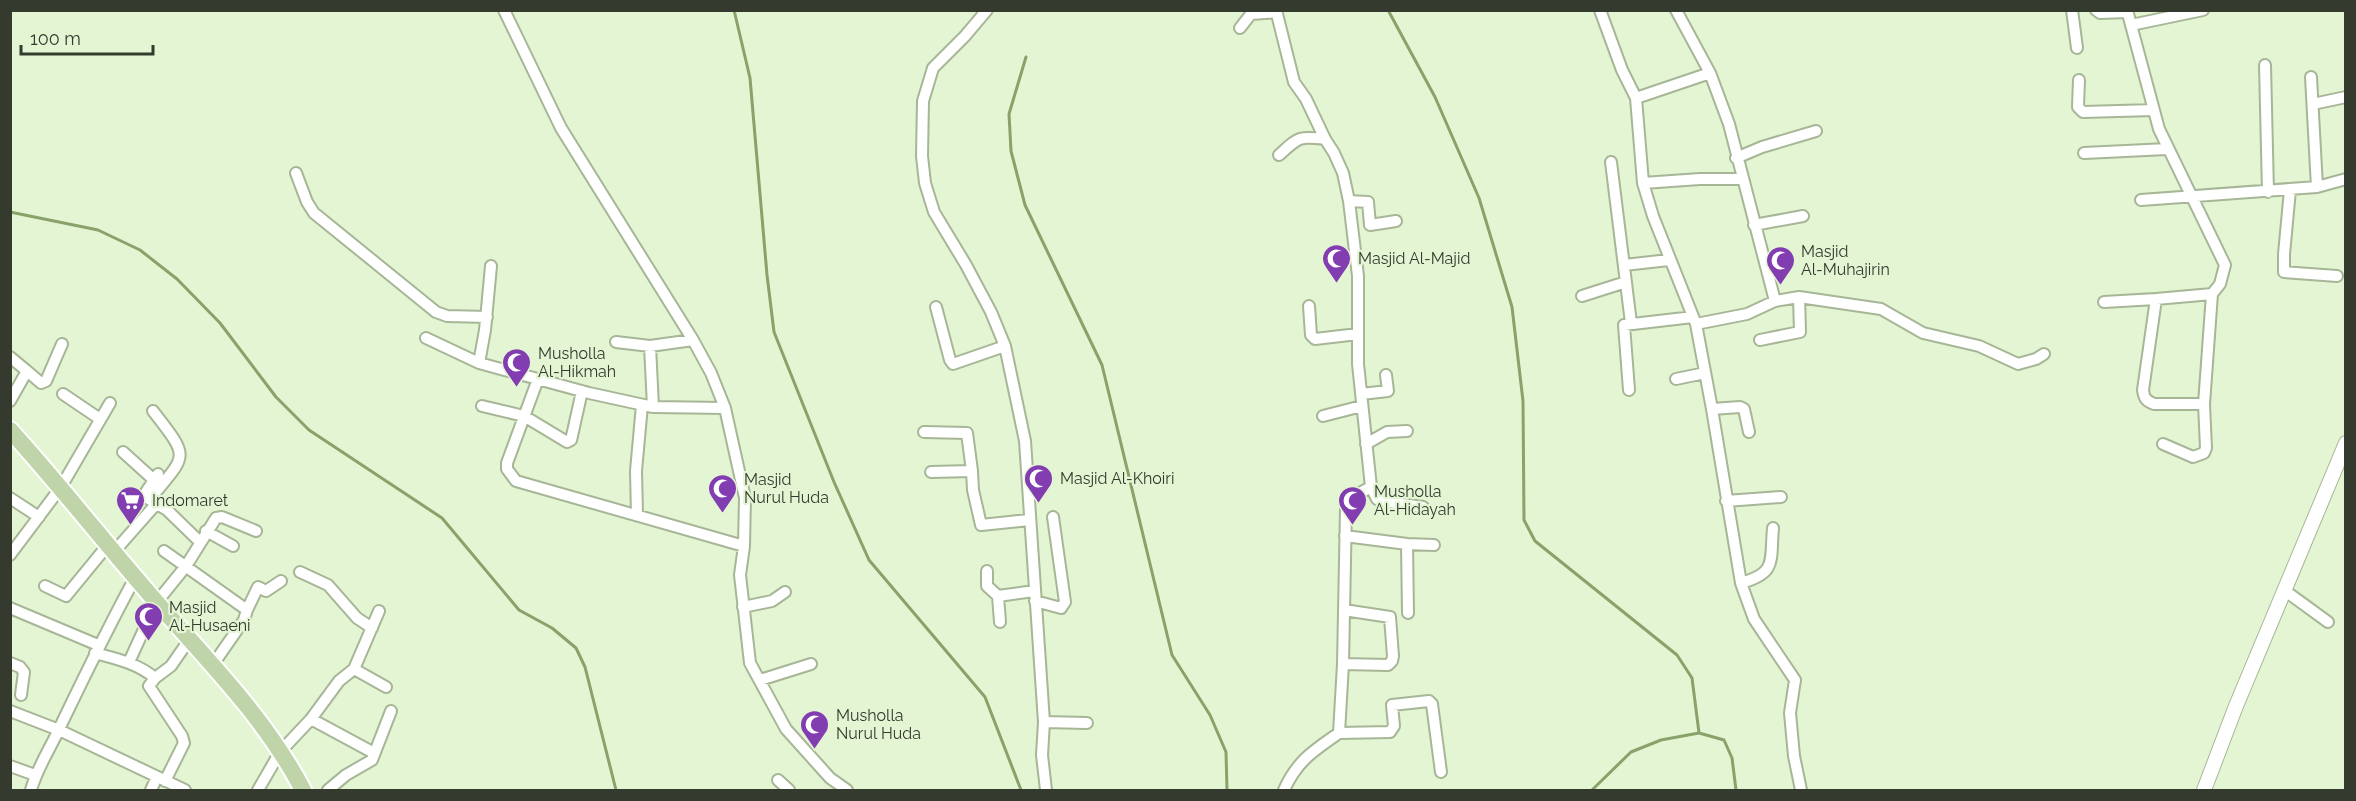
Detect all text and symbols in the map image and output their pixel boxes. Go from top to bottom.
scale bar [21,18,153,56]
text: 100 m [30,28,81,49]
mosque icon: Masjid Al-Majid [1321,242,1353,284]
place label: Masjid Al-Muhajirin [1801,242,1890,279]
mosque icon: Masjid Al-Muhajirin [1764,244,1796,286]
place label: Masjid Al-Majid [1358,249,1470,268]
place label: Musholla Al-Hikmah [538,344,616,381]
mosque icon: Musholla Al-Hikmah [501,346,533,388]
mosque icon: Masjid Al-Khoiri [1023,462,1055,504]
place label: Masjid Al-Khoiri [1060,469,1174,488]
place label: Masjid Nurul Huda [744,470,829,507]
mosque icon: Masjid Nurul Huda [707,472,739,514]
place label: Musholla Al-Hidayah [1374,482,1456,519]
supermarket icon: Indomaret [115,484,147,526]
mosque icon: Musholla Al-Hidayah [1337,484,1369,526]
place label: Indomaret [152,491,229,510]
place label: Masjid Al-Husaeni [169,598,251,635]
mosque icon: Masjid Al-Husaeni [132,600,164,642]
place label: Musholla Nurul Huda [836,706,921,743]
mosque icon: Musholla Nurul Huda [799,708,831,750]

